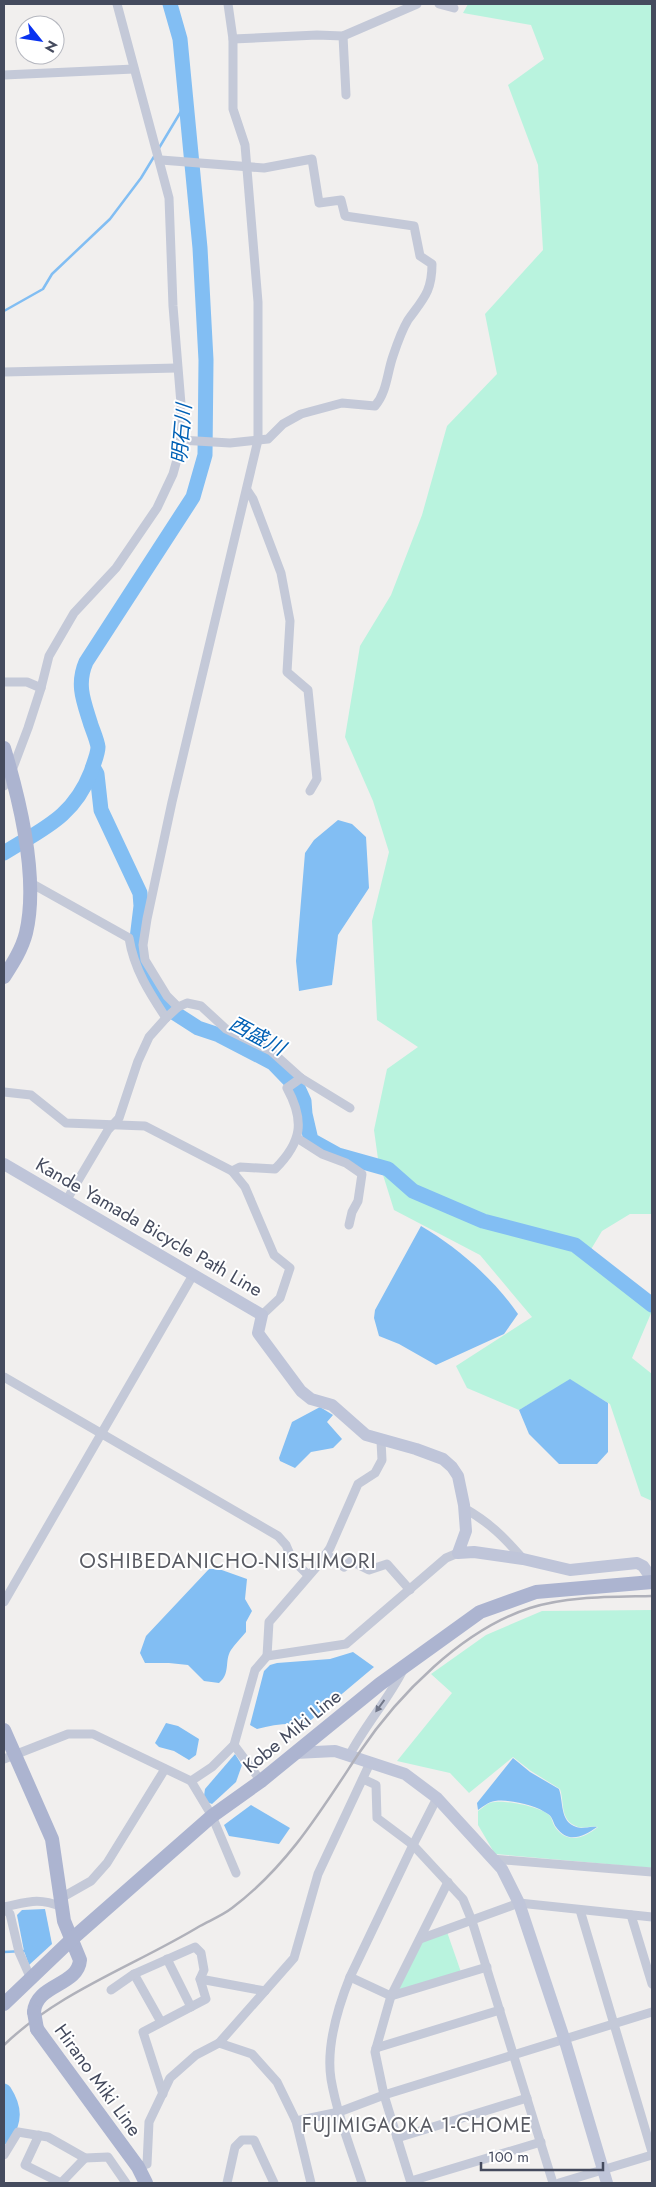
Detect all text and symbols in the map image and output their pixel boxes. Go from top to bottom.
north arrow [15,15,65,65]
text: N [40,37,63,56]
water label: 明石川 [165,401,199,465]
water label: 西盛川 [224,1009,292,1064]
street label: Kande Yamada Bicycle Path Line [31,1151,268,1303]
district label: OSHIBEDANICHO-NISHIMORI [79,1546,377,1576]
street label: Kobe Miki Line [237,1683,347,1779]
one-way arrow [375,1699,385,1713]
street label: Hirano Miki Line [48,2018,148,2142]
district label: FUJIMIGAOKA 1-CHOME [302,2111,532,2140]
scale bar [481,2140,604,2172]
text: 100 m [488,2146,529,2168]

